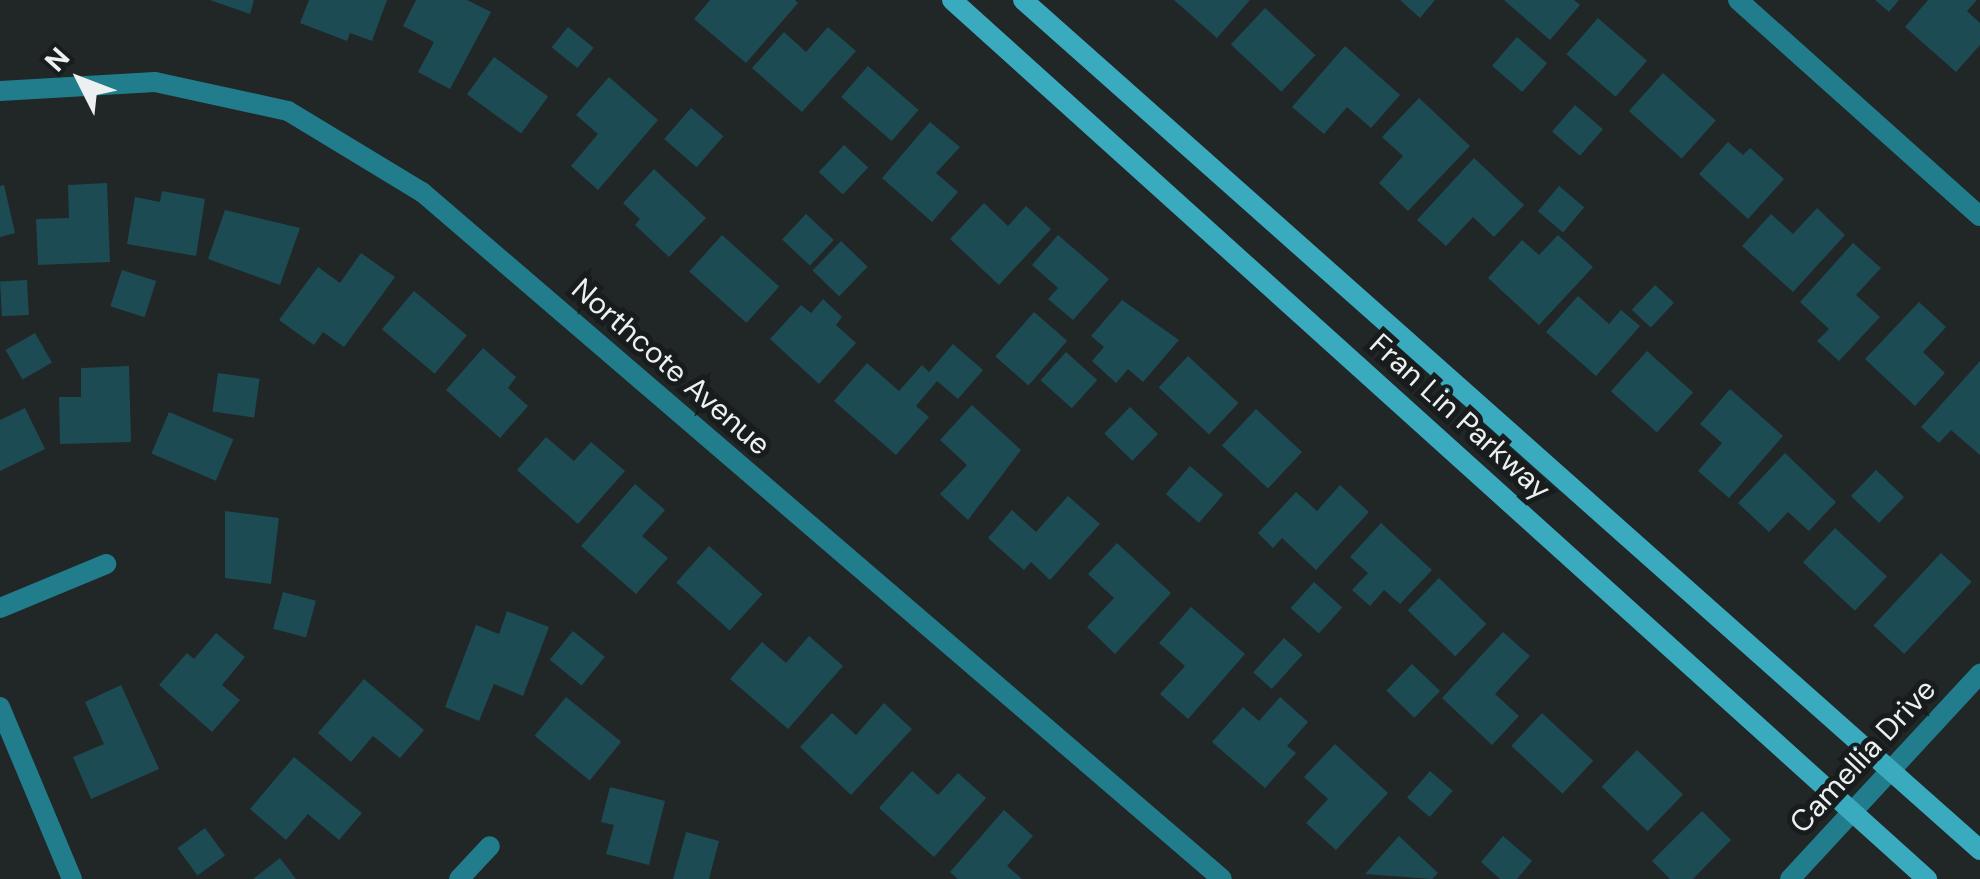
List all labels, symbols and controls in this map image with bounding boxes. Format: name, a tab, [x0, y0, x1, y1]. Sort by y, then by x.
north arrow	[30, 30, 130, 130]
text: N	[37, 40, 78, 80]
street label: Northcote Avenue	[564, 271, 778, 463]
street label: Fran Lin Parkway	[1362, 326, 1558, 508]
street label: Camellia Drive	[1782, 671, 1944, 841]

